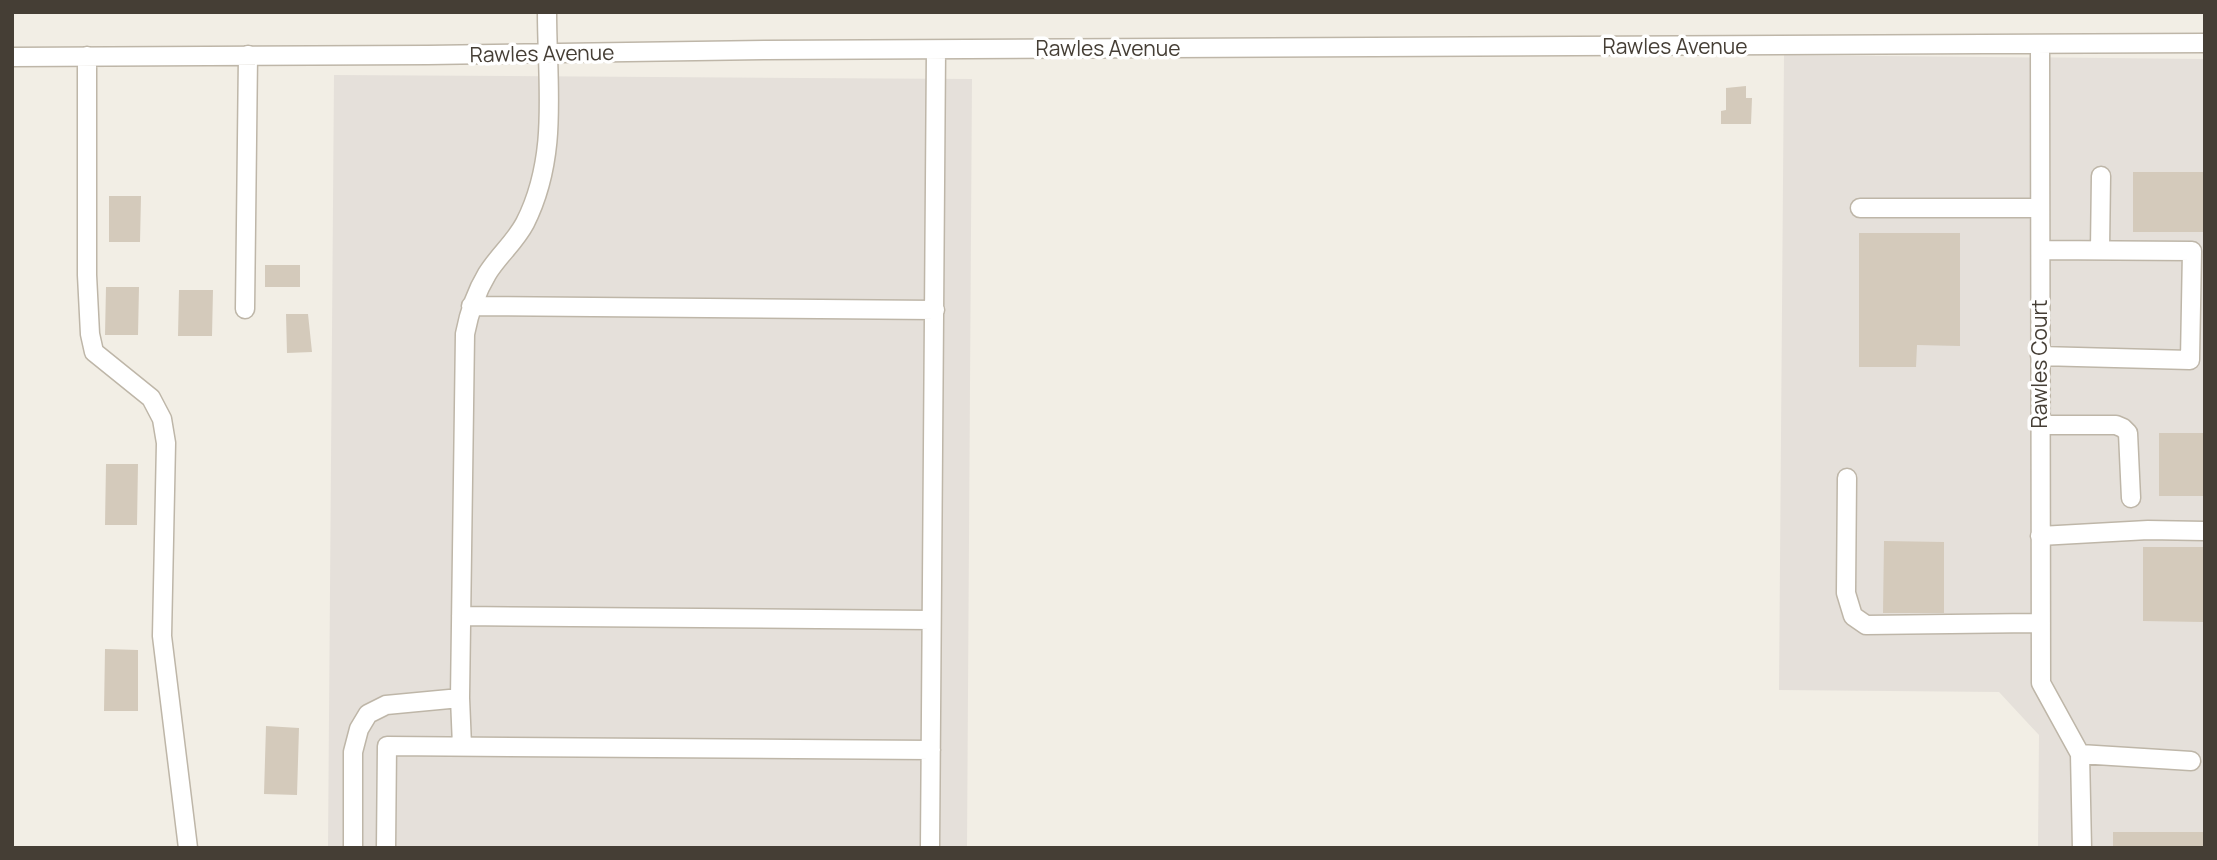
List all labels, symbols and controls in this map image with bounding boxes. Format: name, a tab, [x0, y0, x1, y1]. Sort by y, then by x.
street label: Rawles Avenue	[1603, 32, 1747, 60]
street label: Rawles Avenue	[1036, 34, 1180, 62]
street label: Rawles Avenue	[469, 38, 615, 68]
street label: Rawles Court	[2025, 300, 2053, 428]

